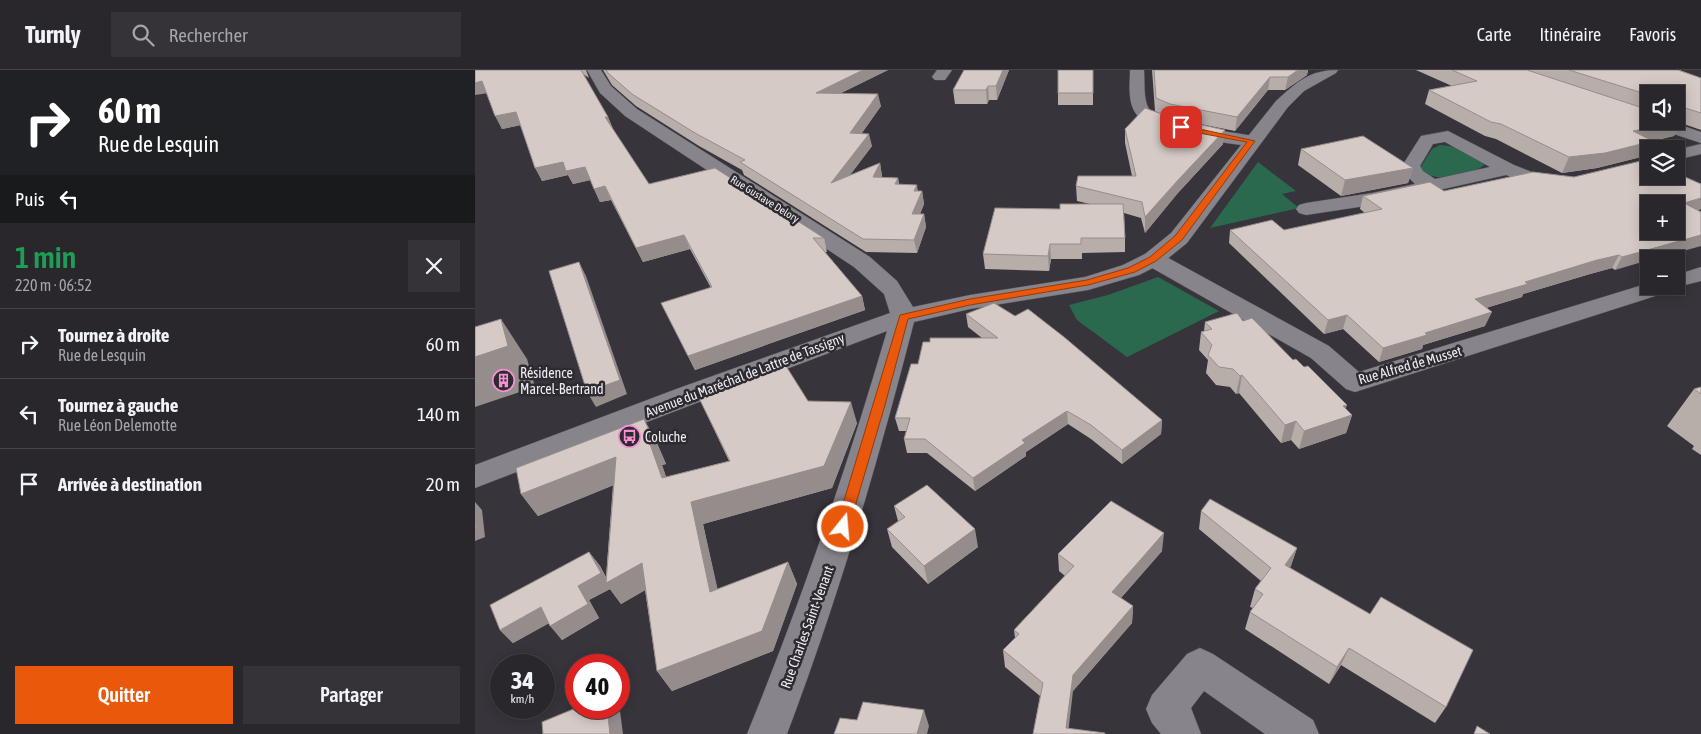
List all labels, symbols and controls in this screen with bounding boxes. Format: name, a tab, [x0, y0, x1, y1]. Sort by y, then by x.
search box	[111, 12, 461, 57]
text: Turnly	[25, 21, 81, 48]
icon: search	[129, 21, 157, 49]
text: Rechercher	[169, 24, 248, 46]
text: Carte	[1477, 24, 1511, 45]
text: Itinéraire	[1539, 24, 1601, 45]
text: Favoris	[1629, 24, 1676, 45]
map controls	[1640, 85, 1685, 295]
button: sound	[1640, 85, 1685, 130]
icon: right	[15, 90, 80, 155]
text: 60 m	[98, 90, 161, 130]
pin	[1160, 106, 1202, 148]
icon: arrive	[1167, 113, 1195, 141]
text: Rue de Lesquin	[98, 131, 219, 157]
button: layers	[1640, 140, 1685, 185]
street label: Rue Gustave Delory	[729, 173, 802, 225]
icon: left	[55, 185, 83, 213]
text: Puis	[15, 188, 45, 210]
button: +	[1640, 195, 1685, 240]
text: 1 min	[15, 240, 76, 274]
button: close	[408, 240, 460, 292]
button: −	[1640, 250, 1685, 295]
text: 220 m · 06:52	[15, 276, 92, 294]
text: Tournez à droite	[58, 324, 169, 346]
street label: Avenue du Maréchal de Lattre de Tassigny	[643, 329, 847, 420]
icon: right	[15, 330, 43, 358]
text: 60 m	[426, 333, 460, 355]
street label: Rue Alfred de Musset	[1356, 343, 1464, 387]
text: Rue de Lesquin	[58, 346, 146, 364]
place label: Résidence Marcel-Bertrand	[520, 365, 604, 397]
building icon: Résidence Marcel-Bertrand	[492, 369, 516, 393]
text: Tournez à gauche	[58, 394, 178, 416]
icon: left	[15, 400, 43, 428]
text: 140 m	[417, 403, 460, 425]
text: Rue Léon Delemotte	[58, 416, 177, 434]
bus stop icon: Coluche	[617, 425, 641, 449]
place label: Coluche	[645, 429, 687, 445]
icon: arrive	[15, 470, 43, 498]
text: Arrivée à destination	[58, 473, 202, 495]
text: 20 m	[426, 473, 460, 495]
position arrow	[816, 500, 868, 552]
street label: Rue Charles Saint-Venant	[777, 563, 837, 691]
speed limit sign: 40	[565, 654, 630, 719]
button: Quitter	[15, 666, 233, 724]
button: Partager	[243, 666, 460, 724]
text: 34	[511, 666, 534, 694]
text: km/h	[511, 692, 534, 706]

